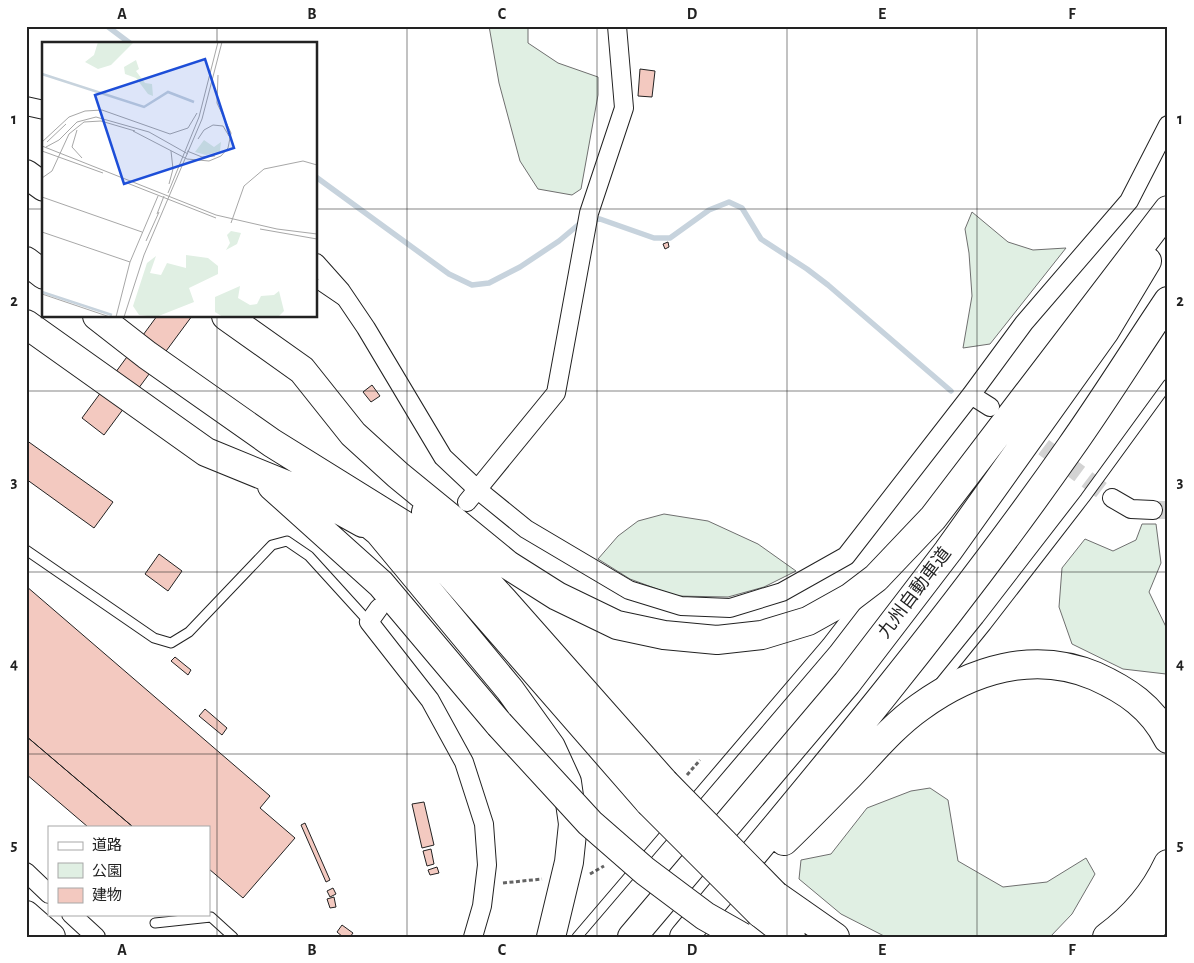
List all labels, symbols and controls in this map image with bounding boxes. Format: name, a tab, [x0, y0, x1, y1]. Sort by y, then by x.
text: A	[117, 6, 127, 22]
text: B	[307, 6, 317, 22]
text: C	[498, 6, 507, 22]
text: D	[687, 6, 698, 22]
text: E	[878, 6, 886, 22]
text: F	[1068, 6, 1076, 22]
inset map	[42, 42, 318, 318]
text: 1	[11, 111, 17, 127]
text: 1	[1177, 111, 1183, 127]
text: 2	[10, 293, 18, 309]
text: 2	[1176, 293, 1184, 309]
text: 3	[11, 474, 18, 490]
text: 3	[1177, 474, 1184, 490]
street label: 九州自動車道	[874, 543, 955, 642]
text: 4	[10, 656, 18, 672]
text: 4	[1176, 656, 1184, 672]
legend	[48, 826, 210, 916]
text: 5	[11, 837, 18, 853]
text: 道路	[92, 837, 122, 853]
text: 5	[1177, 837, 1184, 853]
text: 公園	[92, 863, 122, 879]
text: 建物	[92, 887, 122, 903]
text: A	[117, 942, 127, 958]
text: B	[307, 942, 317, 958]
text: C	[498, 942, 507, 958]
text: D	[687, 942, 698, 958]
text: E	[878, 942, 886, 958]
text: F	[1068, 942, 1076, 958]

